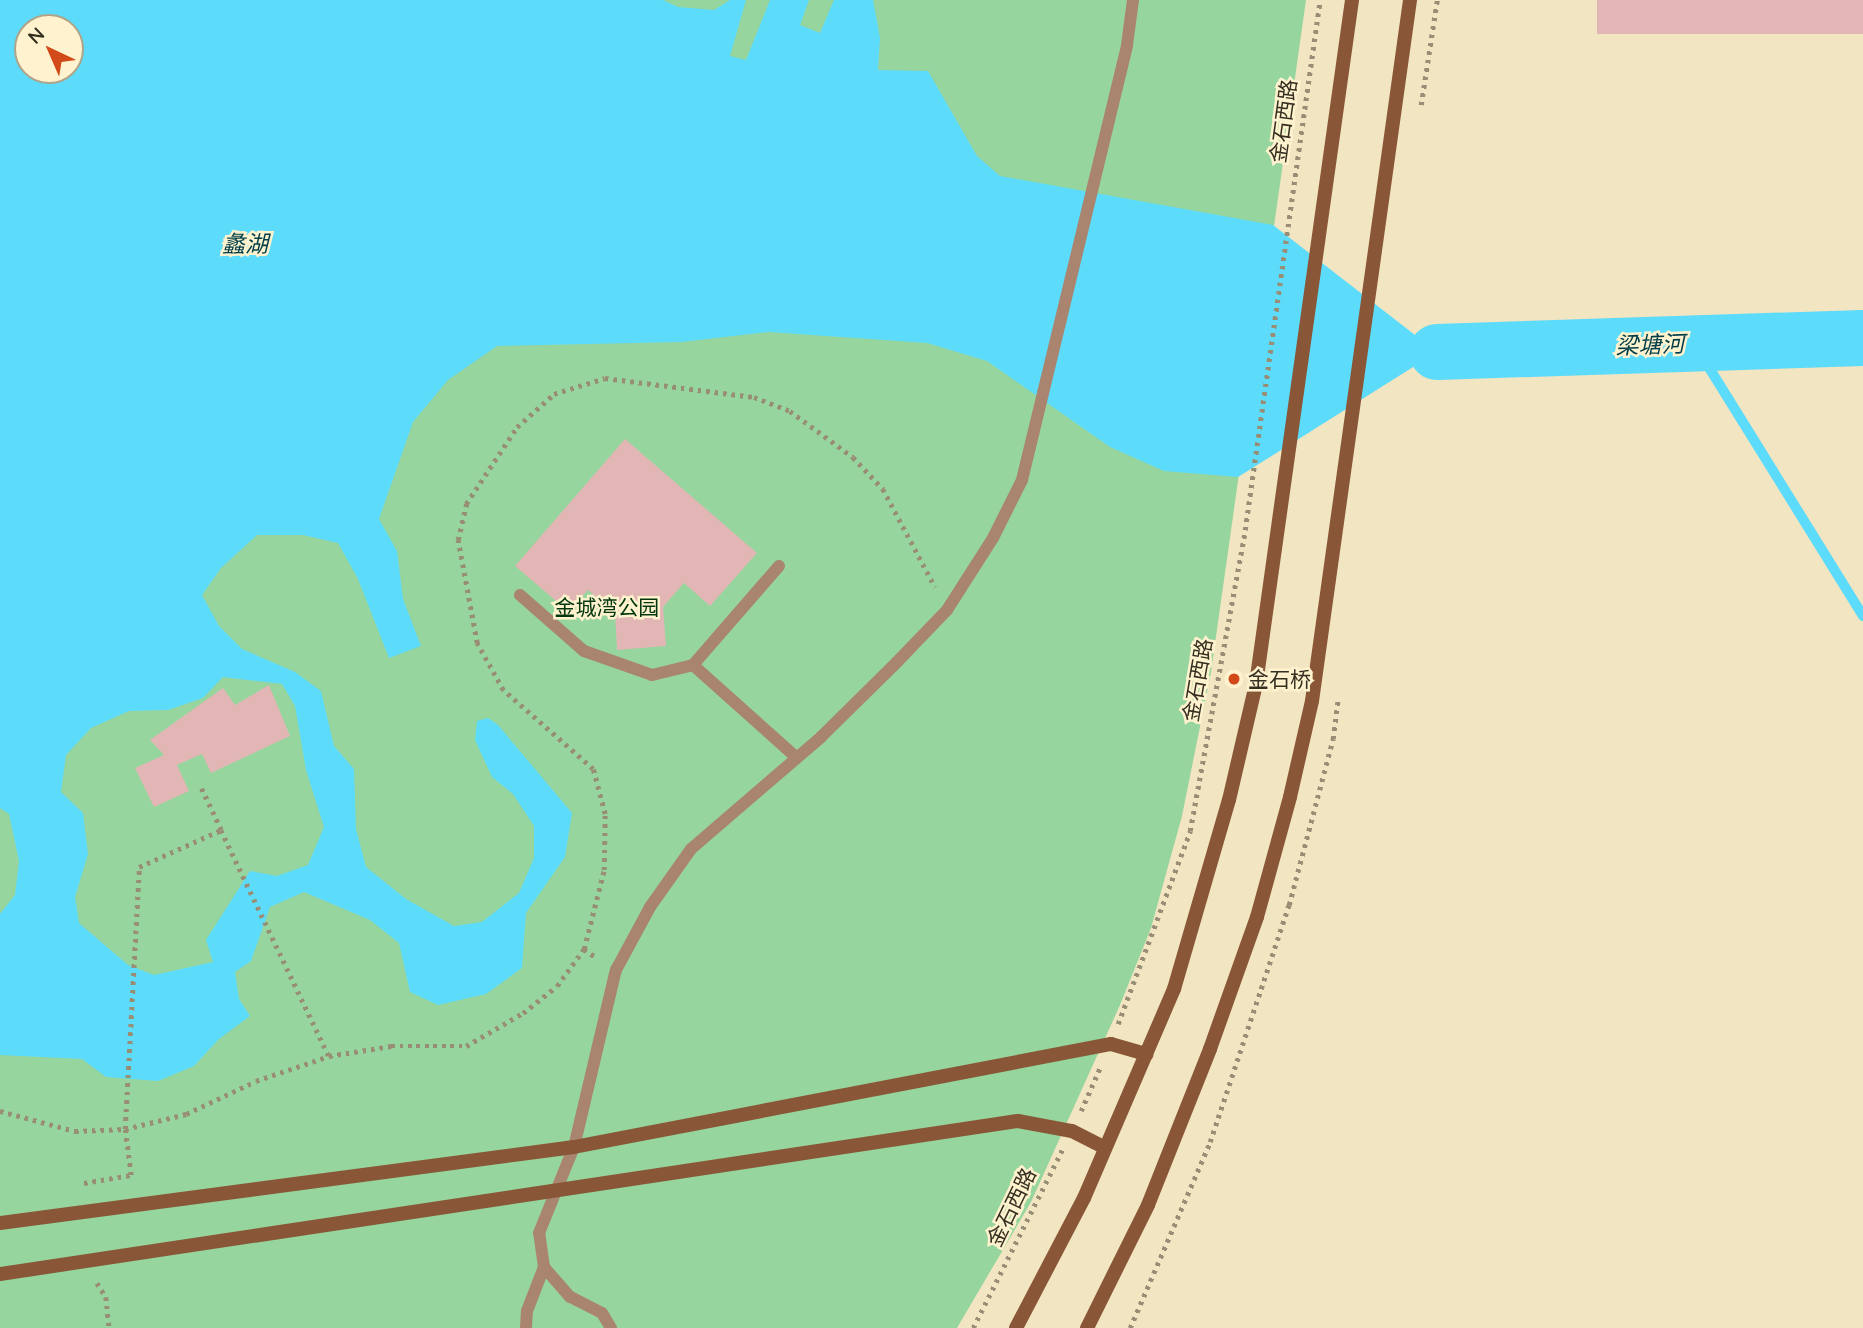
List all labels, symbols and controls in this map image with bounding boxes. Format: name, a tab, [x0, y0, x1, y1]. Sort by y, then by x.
north arrow	[14, 14, 84, 84]
text: N	[22, 22, 49, 49]
street label: 金石西路	[1265, 78, 1301, 164]
water label: 蠡湖	[222, 230, 268, 258]
water label: 梁塘河	[1615, 330, 1685, 360]
park label: 金城湾公园	[555, 594, 659, 620]
street label: 金石西路	[1177, 636, 1217, 724]
place label: 金石桥	[1248, 666, 1311, 692]
marker: 金石桥	[1226, 671, 1242, 687]
street label: 金石西路	[981, 1164, 1041, 1250]

